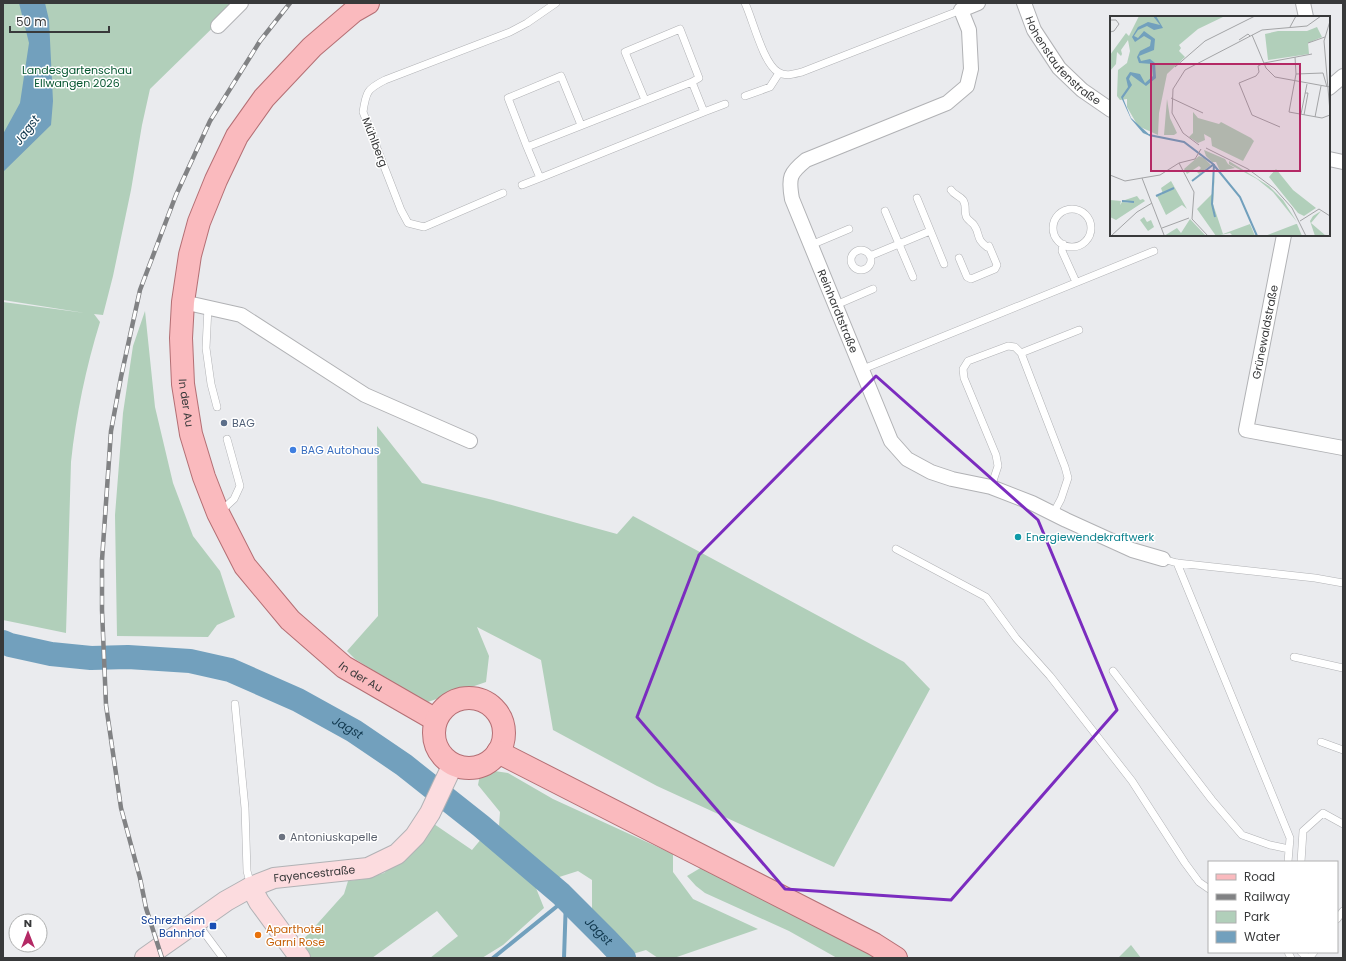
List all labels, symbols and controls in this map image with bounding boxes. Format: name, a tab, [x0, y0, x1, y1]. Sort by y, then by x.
scale bar	[10, 8, 109, 34]
text: 50 m	[16, 13, 47, 30]
street label: Hohenstaufenstraße	[1022, 14, 1104, 109]
inset map	[1110, 16, 1330, 236]
park label: Landesgartenschau Ellwangen 2026	[22, 62, 132, 91]
water label: Jagst	[10, 111, 44, 148]
street label: Mühlberg	[358, 115, 392, 169]
street label: Reinhardtstraße	[814, 267, 862, 356]
street label: Grünewaldstraße	[1248, 283, 1282, 381]
street label: In der Au	[175, 378, 198, 428]
place label: BAG	[232, 415, 255, 431]
marker: BAG	[219, 418, 229, 428]
place label: BAG Autohaus	[301, 442, 380, 458]
marker: BAG Autohaus	[288, 445, 298, 455]
place label: Energiewendekraftwerk	[1026, 529, 1154, 545]
marker: Energiewendekraftwerk	[1013, 532, 1023, 542]
street label: In der Au	[335, 658, 386, 696]
water label: Jagst	[329, 712, 367, 743]
place label: Antoniuskapelle	[290, 829, 378, 845]
marker: Antoniuskapelle	[277, 832, 287, 842]
street label: Fayencestraße	[273, 861, 356, 886]
legend	[1208, 861, 1338, 953]
text: Road	[1244, 868, 1275, 885]
text: Railway	[1244, 888, 1290, 905]
text: Park	[1244, 908, 1271, 925]
place label: Schrezheim Bahnhof	[141, 912, 205, 941]
north arrow	[8, 913, 48, 953]
water label: Jagst	[581, 913, 617, 949]
text: N	[24, 915, 32, 931]
marker: Schrezheim Bahnhof	[208, 921, 218, 931]
place label: Aparthotel Garni Rose	[266, 921, 325, 950]
text: Water	[1244, 928, 1281, 945]
marker: Aparthotel Garni Rose	[253, 930, 263, 940]

